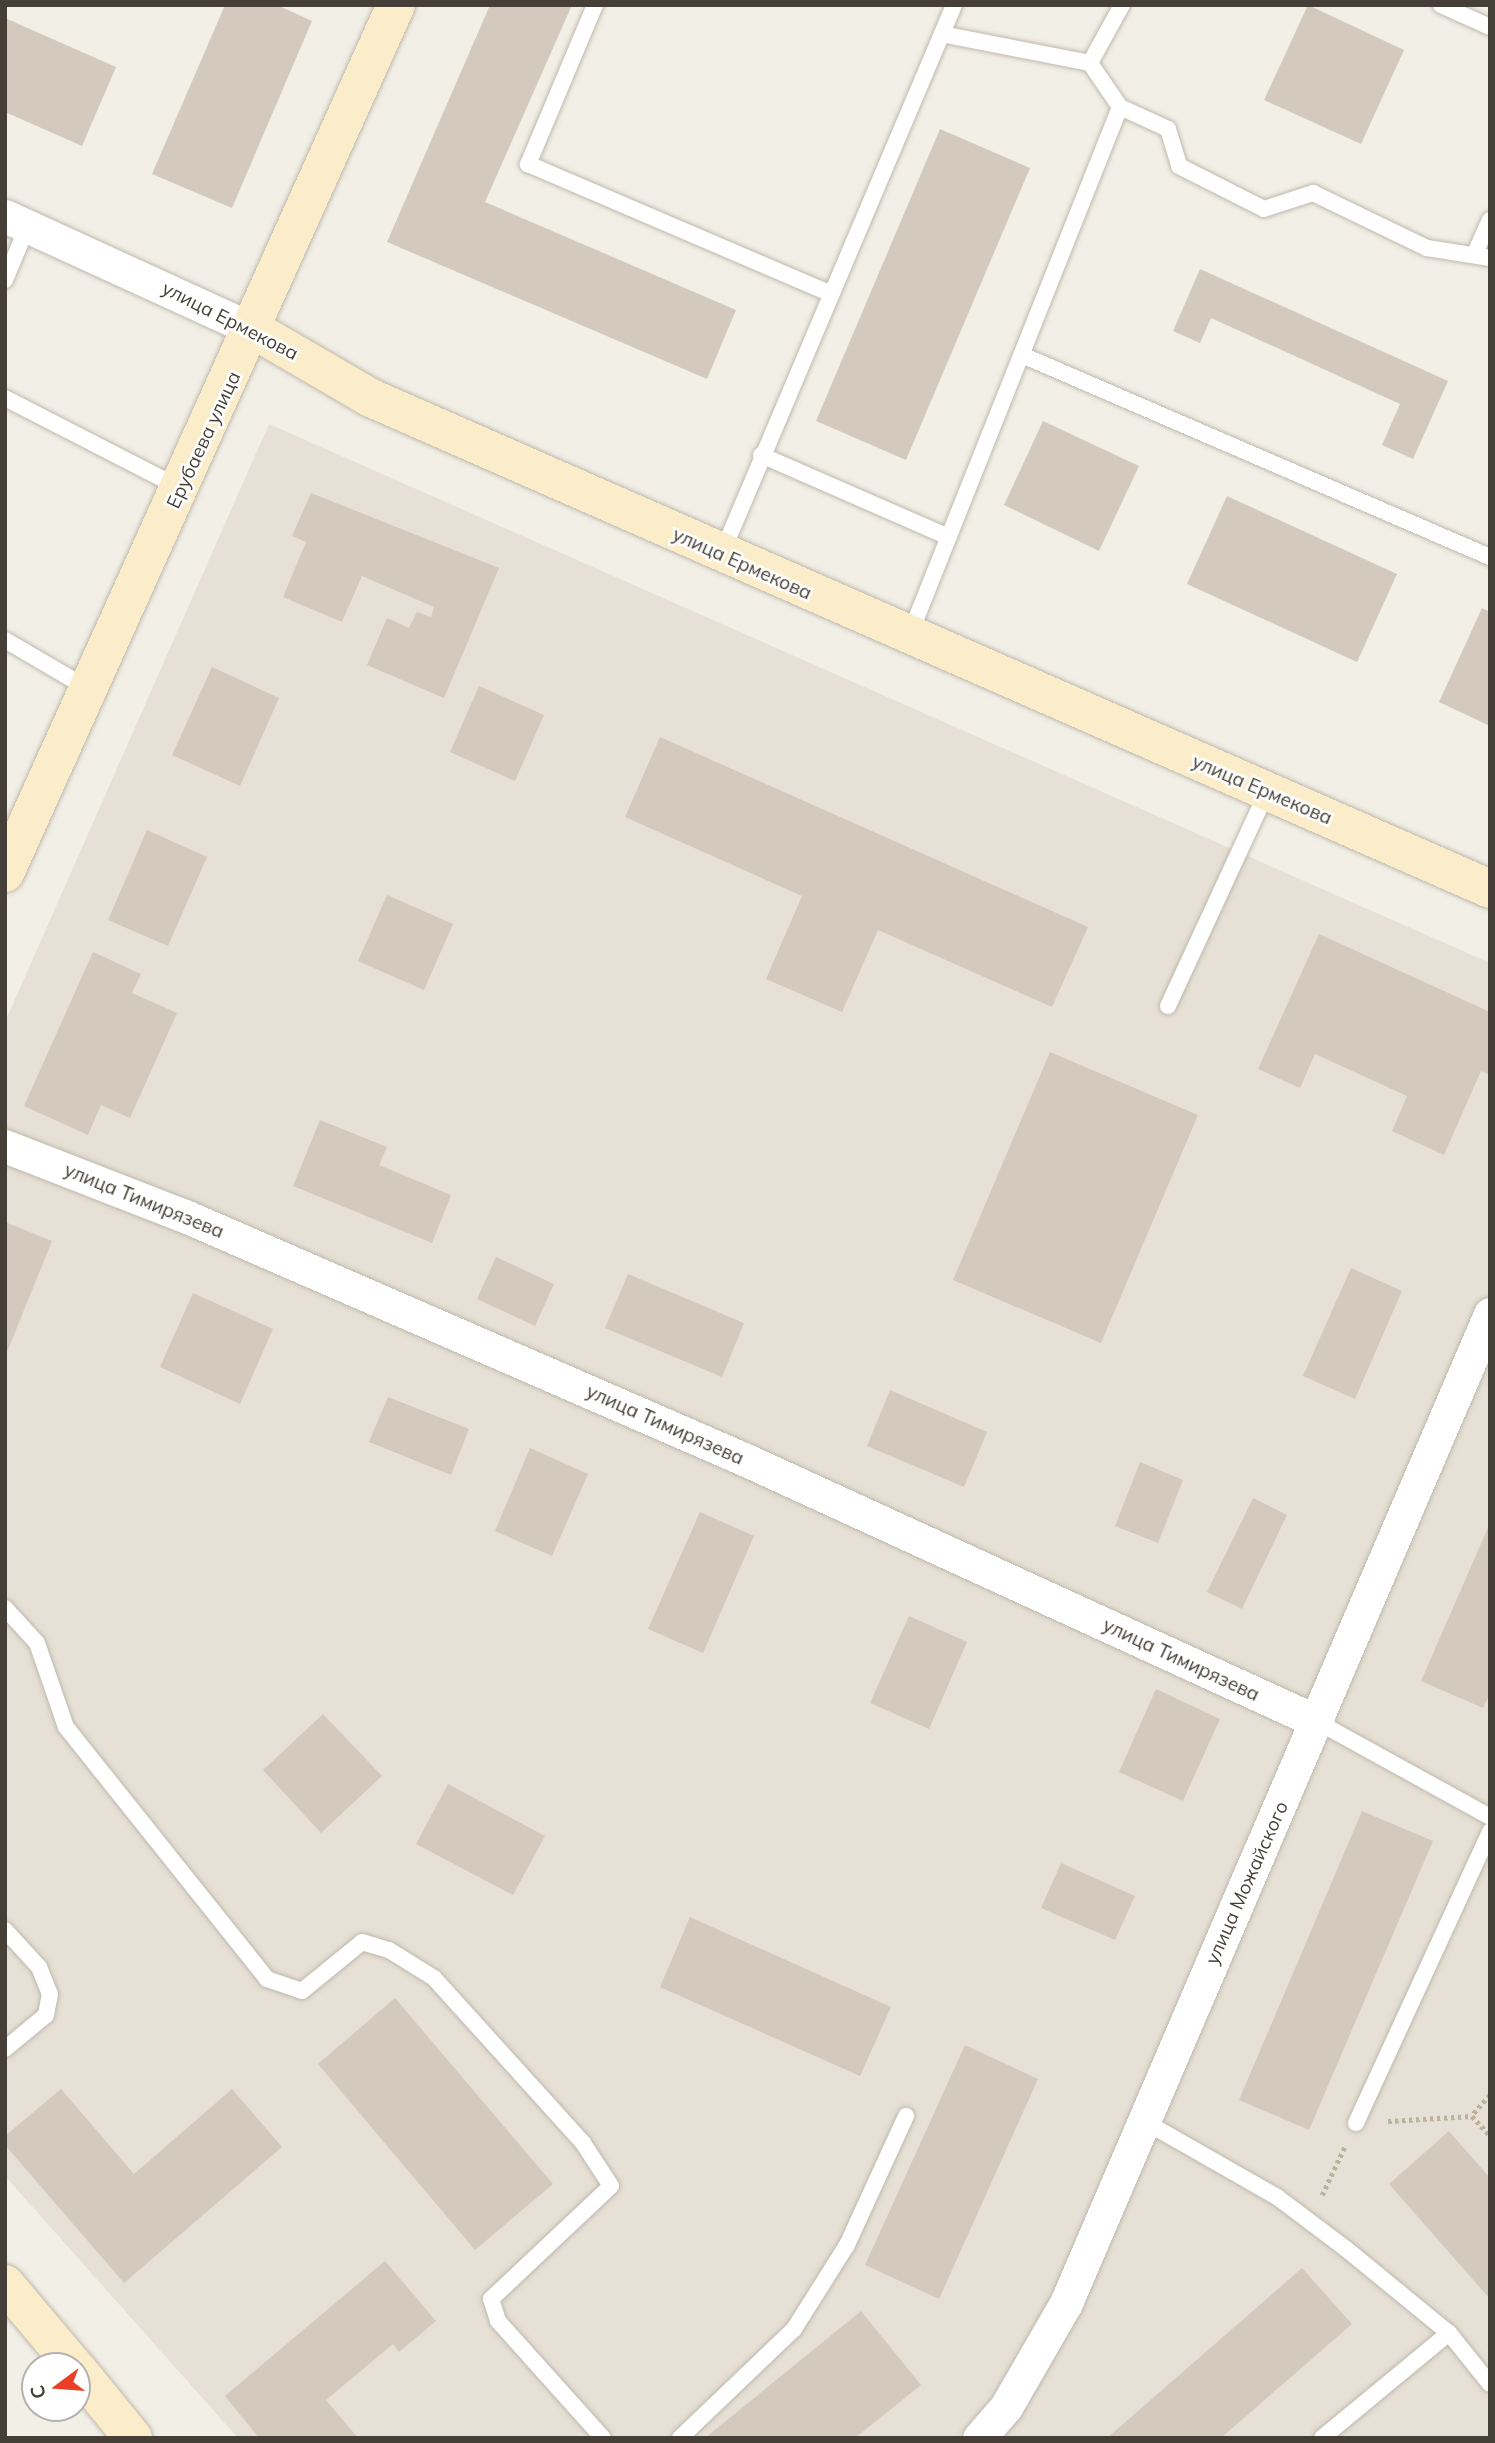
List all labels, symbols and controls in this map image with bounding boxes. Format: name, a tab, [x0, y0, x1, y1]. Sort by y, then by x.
street label: улица Ермекова	[158, 277, 302, 365]
street label: Ерубаева улица	[162, 368, 246, 512]
street label: улица Ермекова	[669, 523, 815, 605]
street label: улица Ермекова	[1189, 750, 1335, 830]
street label: улица Тимирязева	[61, 1159, 227, 1243]
street label: улица Тимирязева	[583, 1380, 747, 1470]
street label: улица Тимирязева	[1099, 1614, 1263, 1706]
street label: улица Можайского	[1201, 1798, 1293, 1968]
north arrow	[21, 2352, 91, 2422]
text: С	[24, 2383, 51, 2402]

